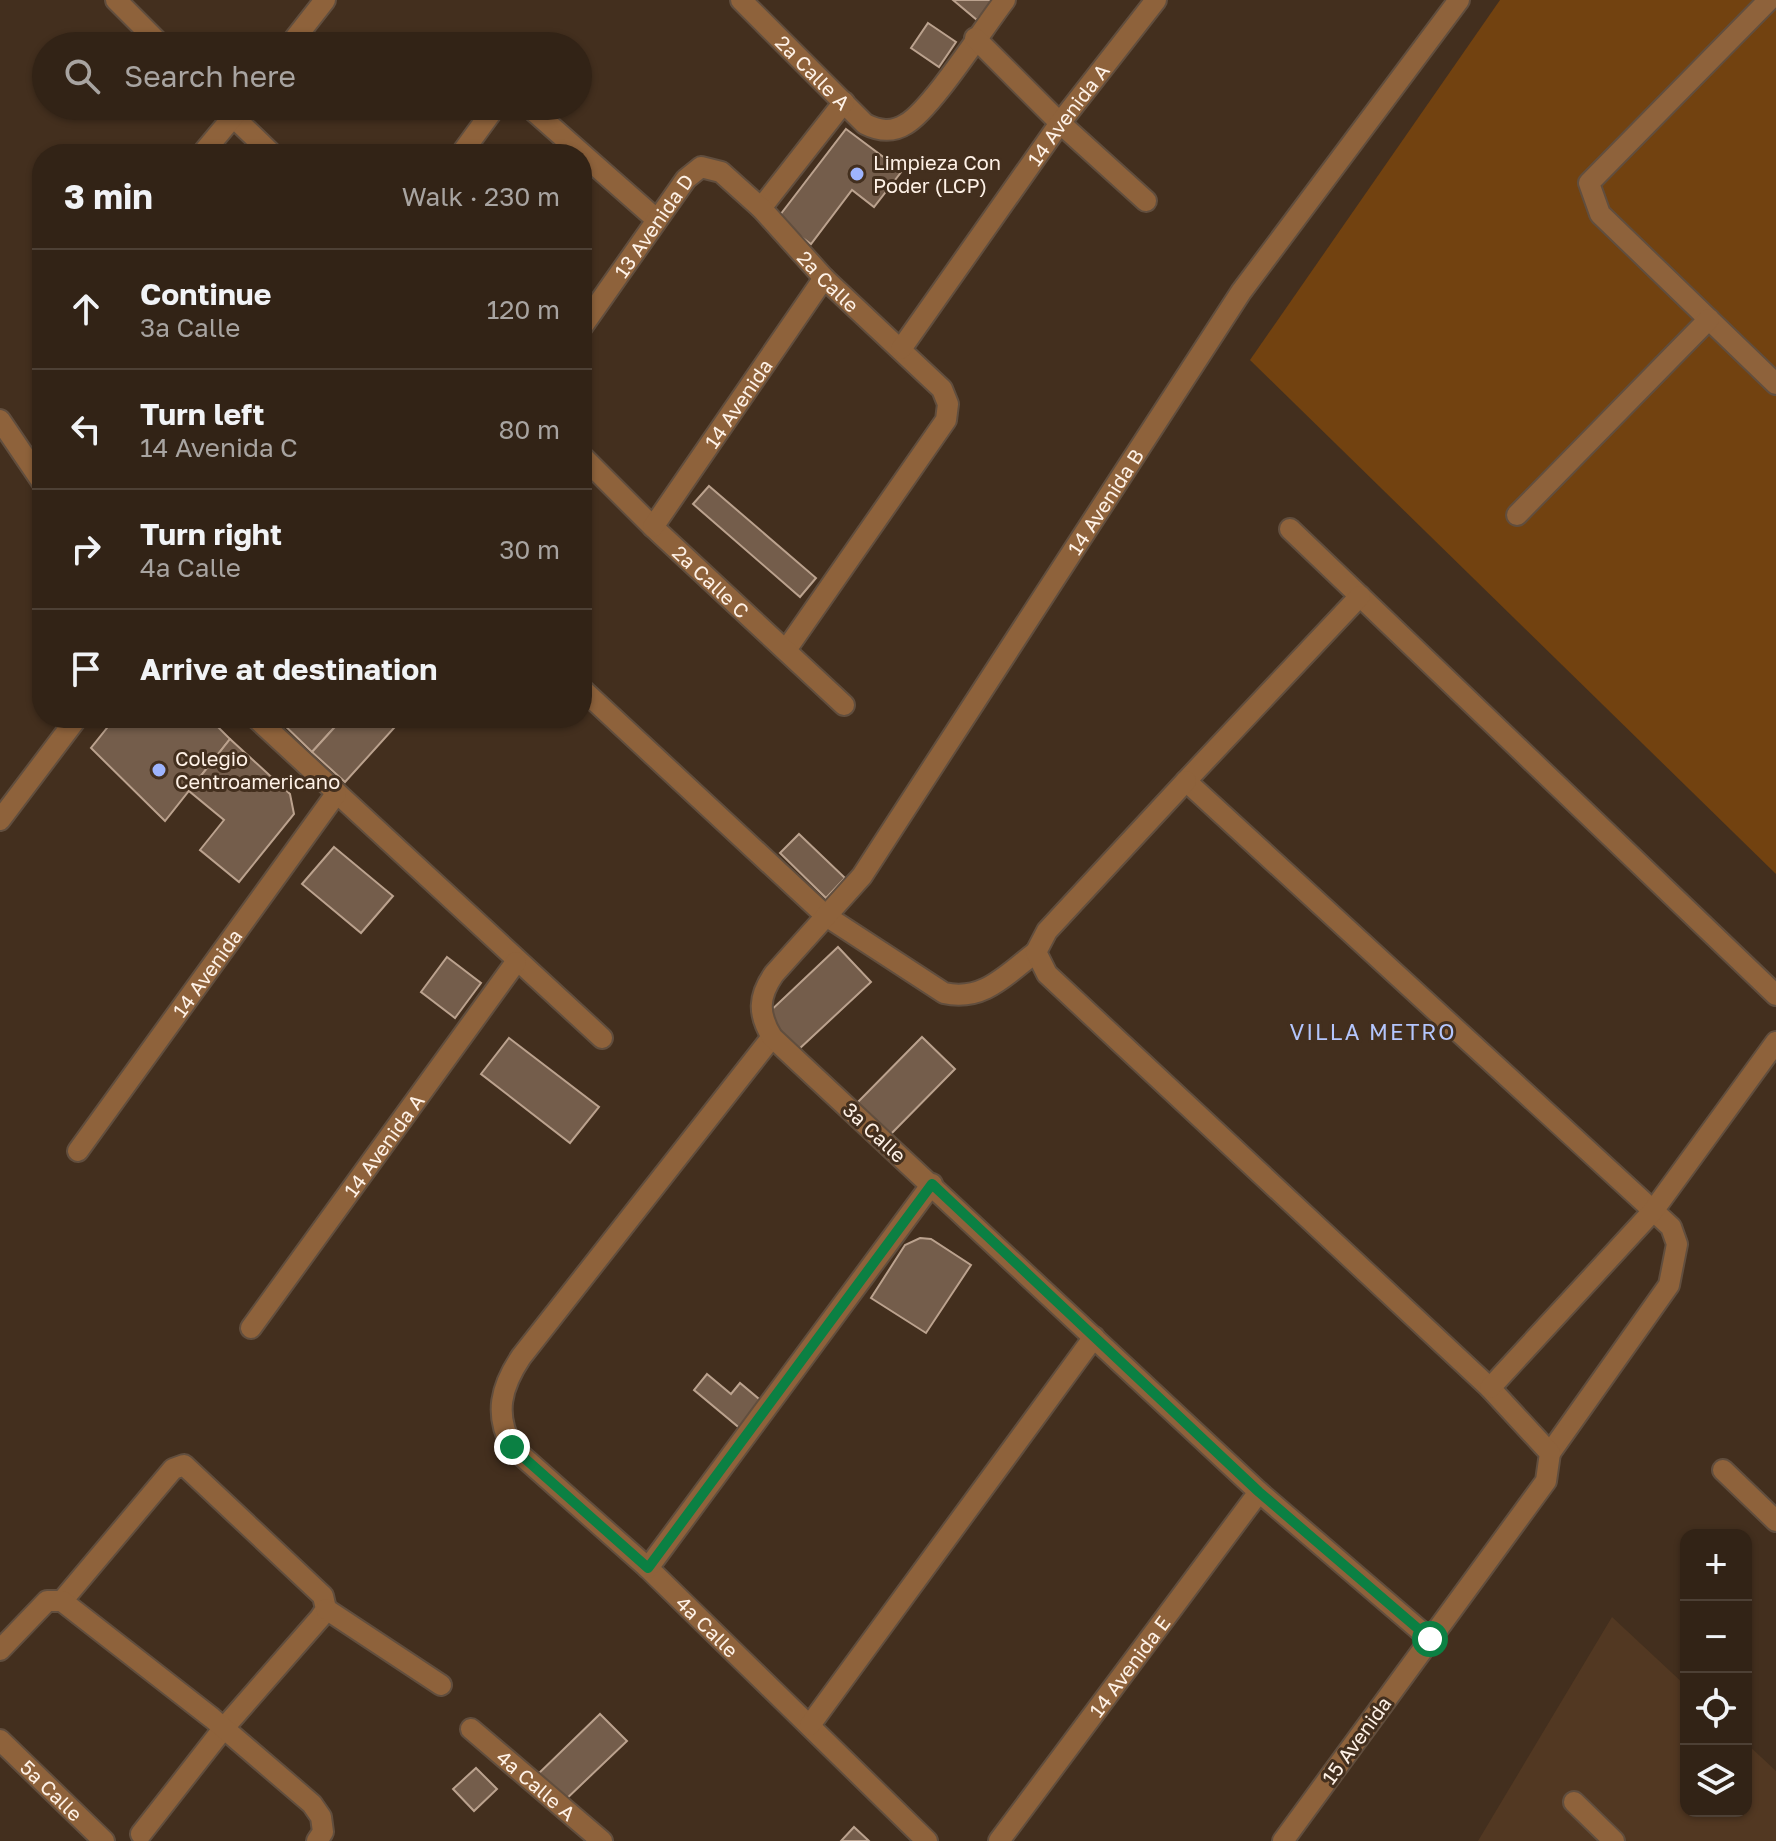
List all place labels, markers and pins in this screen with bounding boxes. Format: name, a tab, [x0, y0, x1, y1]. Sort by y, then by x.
place label: Limpieza Con Poder (LCP)	[873, 150, 1001, 197]
marker: Limpieza Con Poder (LCP)	[848, 165, 866, 183]
place label: Colegio Centroamericano	[175, 746, 340, 793]
marker: Colegio Centroamericano	[150, 761, 168, 779]

